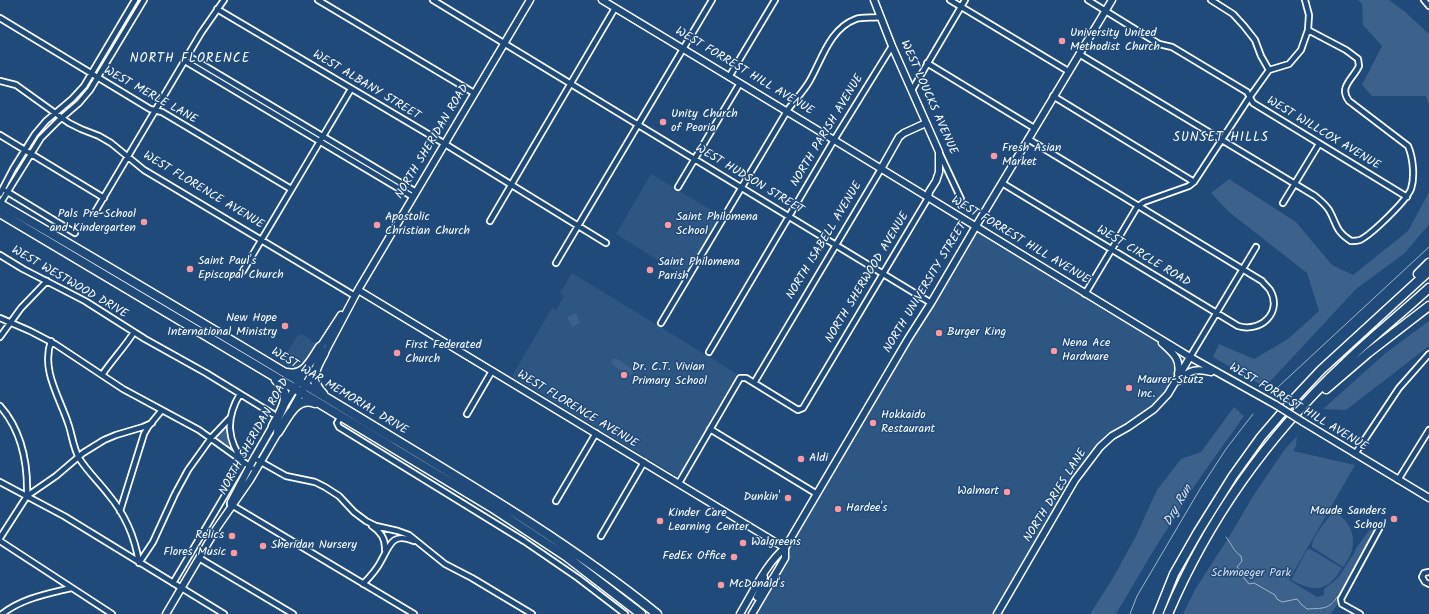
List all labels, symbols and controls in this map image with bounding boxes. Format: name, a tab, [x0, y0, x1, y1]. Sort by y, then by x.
street label: WEST FORREST HILL AVENUE	[672, 25, 816, 119]
place label: University United Methodist Church	[1070, 27, 1160, 55]
marker: University United Methodist Church	[1057, 36, 1067, 46]
street label: WEST LOUCKS AVENUE	[896, 39, 960, 157]
street label: WEST ALBANY STREET	[310, 48, 422, 124]
district label: NORTH FLORENCE	[130, 52, 250, 68]
street label: WEST MERLE LANE	[101, 64, 199, 128]
street label: NORTH PARISH AVENUE	[789, 72, 867, 190]
street label: NORTH SHERIDAN ROAD	[393, 82, 473, 202]
street label: WEST WILLCOX AVENUE	[1264, 94, 1382, 174]
place label: Unity Church of Peoria	[671, 108, 738, 136]
marker: Unity Church of Peoria	[658, 117, 668, 127]
district label: SUNSET HILLS	[1173, 131, 1269, 147]
street label: WEST HUDSON STREET	[692, 142, 806, 218]
place label: Fresh Asian Market	[1002, 142, 1061, 170]
street label: WEST FLORENCE AVENUE	[140, 149, 266, 233]
marker: Fresh Asian Market	[989, 151, 999, 161]
street label: NORTH ISABELL AVENUE	[784, 180, 866, 302]
street label: WEST FORREST HILL AVENUE	[948, 194, 1092, 288]
place label: Pals Pre-School and Kindergarten	[50, 208, 136, 236]
street label: NORTH SHERWOOD AVENUE	[823, 210, 913, 346]
place label: Apostolic Christian Church	[385, 211, 470, 239]
place label: Saint Philomena School	[676, 211, 758, 239]
marker: Pals Pre-School and Kindergarten	[139, 217, 149, 227]
marker: Apostolic Christian Church	[372, 220, 382, 230]
marker: Saint Philomena School	[663, 220, 673, 230]
street label: NORTH UNIVERSITY STREET	[881, 220, 971, 356]
street label: WEST CIRCLE ROAD	[1093, 223, 1193, 291]
street label: WEST WESTWOOD DRIVE	[8, 244, 130, 322]
place label: Saint Paul's Episcopal Church	[198, 255, 284, 283]
place label: Saint Philomena Parish	[658, 256, 740, 284]
marker: Saint Paul's Episcopal Church	[185, 264, 195, 274]
marker: Saint Philomena Parish	[645, 265, 655, 275]
place label: New Hope International Ministry	[167, 312, 277, 340]
marker: New Hope International Ministry	[280, 321, 290, 331]
place label: Burger King	[947, 326, 1006, 340]
marker: Burger King	[934, 328, 944, 338]
place label: Nena Ace Hardware	[1062, 337, 1110, 365]
place label: First Federated Church	[405, 339, 481, 367]
street label: WEST WAR MEMORIAL DRIVE	[268, 345, 410, 439]
marker: Nena Ace Hardware	[1049, 346, 1059, 356]
marker: First Federated Church	[392, 348, 402, 358]
place label: Dr. C.T. Vivian Primary School	[632, 361, 707, 389]
street label: WEST FORREST HILL AVENUE	[1226, 361, 1370, 455]
street label: WEST FLORENCE AVENUE	[514, 368, 640, 452]
marker: Dr. C.T. Vivian Primary School	[619, 370, 629, 380]
place label: Maurer-Stutz Inc.	[1137, 374, 1203, 402]
street label: NORTH SHERIDAN ROAD	[217, 376, 293, 498]
marker: Maurer-Stutz Inc.	[1124, 383, 1134, 393]
place label: Hokkaido Restaurant	[881, 409, 935, 437]
marker: Hokkaido Restaurant	[868, 418, 878, 428]
street label: NORTH DRIES LANE	[1021, 447, 1091, 545]
place label: Aldi	[809, 452, 828, 466]
marker: Aldi	[796, 454, 806, 464]
water label: Dry Run	[1161, 483, 1197, 529]
place label: Walmart	[957, 485, 999, 499]
marker: Walmart	[1002, 487, 1012, 497]
place label: Dunkin'	[743, 491, 780, 505]
marker: Dunkin'	[783, 493, 793, 503]
place label: Hardee's	[846, 502, 887, 516]
marker: Hardee's	[833, 504, 843, 514]
place label: Maude Sanders School	[1310, 505, 1386, 533]
place label: Kinder Care Learning Center	[668, 507, 749, 535]
marker: Maude Sanders School	[1389, 514, 1399, 524]
marker: Kinder Care Learning Center	[655, 516, 665, 526]
place label: Relics	[195, 529, 224, 543]
marker: Relics	[227, 531, 237, 541]
place label: Walgreens	[751, 536, 801, 550]
marker: Walgreens	[738, 538, 748, 548]
place label: Sheridan Nursery	[271, 539, 357, 553]
marker: Sheridan Nursery	[258, 541, 268, 551]
place label: Flores Music	[164, 546, 226, 560]
marker: Flores Music	[229, 548, 239, 558]
place label: FedEx Office	[662, 550, 726, 564]
marker: FedEx Office	[729, 552, 739, 562]
park label: Schmoeger Park	[1211, 567, 1291, 581]
place label: McDonald's	[729, 578, 785, 592]
marker: McDonald's	[716, 580, 726, 590]

